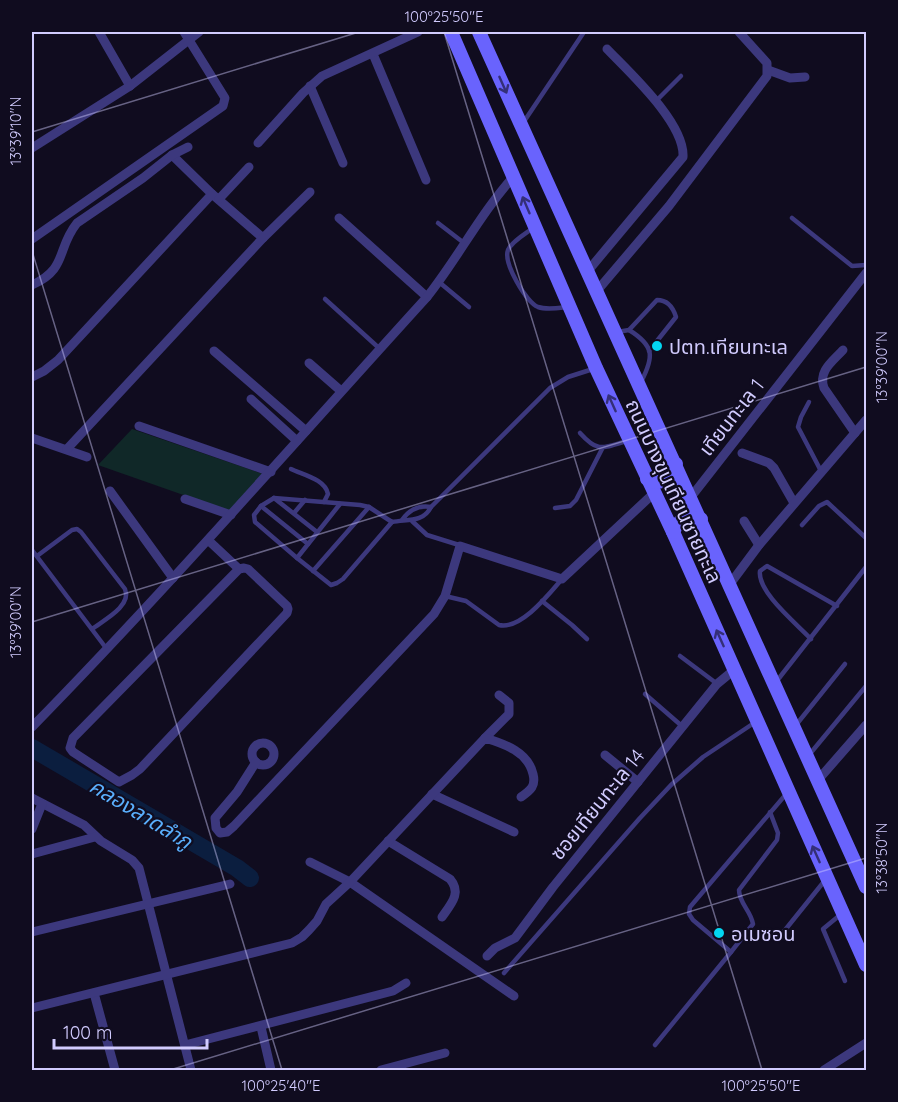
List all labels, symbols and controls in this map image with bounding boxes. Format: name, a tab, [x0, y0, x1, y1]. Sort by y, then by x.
text: 100°25'50"E	[404, 7, 484, 26]
one-way arrow	[498, 75, 510, 93]
text: 13°39'10"N	[6, 97, 25, 165]
one-way arrow	[520, 196, 531, 215]
text: 13°39'00"N	[872, 331, 891, 403]
place label: ปตท.เทียนทะเล	[669, 334, 788, 359]
marker: ปตท.เทียนทะเล	[650, 339, 664, 353]
street label: เทียนทะเล 1	[693, 373, 769, 461]
one-way arrow	[606, 394, 617, 413]
street label: ถนนบางขุนเทียนชายทะเล	[620, 395, 728, 587]
text: 13°39'00"N	[6, 586, 25, 658]
one-way arrow	[714, 629, 725, 647]
street label: ซอยเทียนทะเล 14	[545, 743, 649, 865]
water label: คลองลาดลำภู	[85, 772, 198, 855]
text: 13°38'50"N	[872, 822, 891, 894]
one-way arrow	[810, 846, 822, 864]
place label: อเมซอน	[731, 921, 796, 946]
marker: อเมซอน	[712, 926, 726, 940]
scale bar	[54, 1012, 207, 1050]
text: 100 m	[63, 1021, 112, 1044]
text: 100°25'40"E	[242, 1076, 320, 1095]
text: 100°25'50"E	[721, 1076, 801, 1095]

